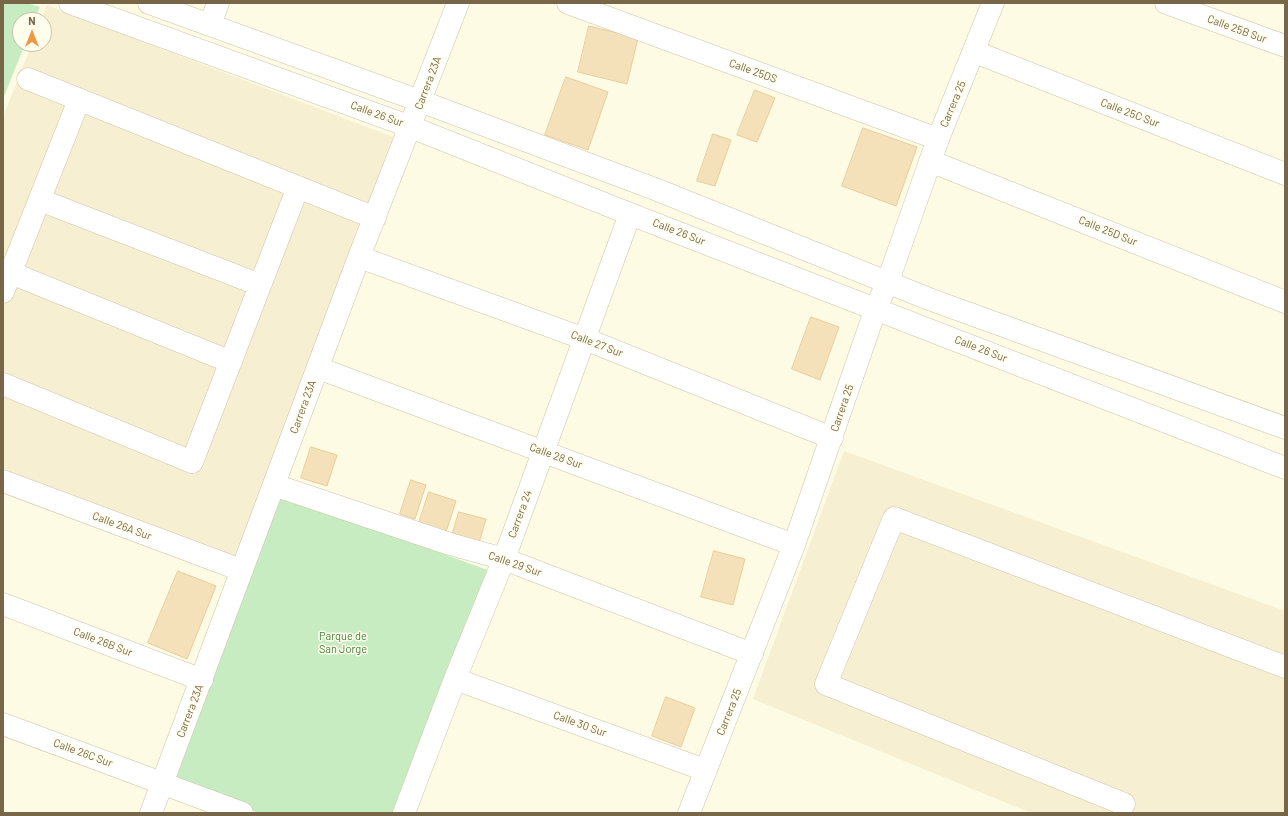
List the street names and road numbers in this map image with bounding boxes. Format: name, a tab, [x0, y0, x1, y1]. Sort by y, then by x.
street label: Calle 25B Sur	[1205, 12, 1269, 46]
street label: Carrera 23A	[412, 54, 444, 112]
street label: Calle 25DS	[727, 56, 779, 86]
street label: Carrera 25	[937, 79, 969, 129]
street label: Calle 25C Sur	[1099, 96, 1161, 130]
street label: Calle 26 Sur	[349, 98, 405, 130]
street label: Calle 25D Sur	[1077, 213, 1139, 249]
street label: Calle 26 Sur	[651, 216, 707, 248]
street label: Calle 27 Sur	[569, 328, 625, 360]
street label: Calle 26 Sur	[953, 333, 1009, 365]
street label: Carrera 23A	[287, 378, 319, 436]
street label: Carrera 25	[828, 383, 856, 433]
street label: Calle 28 Sur	[528, 440, 584, 472]
street label: Carrera 24	[505, 488, 535, 540]
street label: Calle 26A Sur	[91, 509, 153, 543]
street label: Calle 29 Sur	[487, 549, 543, 579]
street label: Calle 26B Sur	[72, 625, 134, 659]
street label: Carrera 23A	[174, 682, 206, 740]
street label: Carrera 25	[714, 687, 744, 737]
street label: Calle 30 Sur	[552, 708, 608, 740]
street label: Calle 26C Sur	[52, 736, 114, 770]

